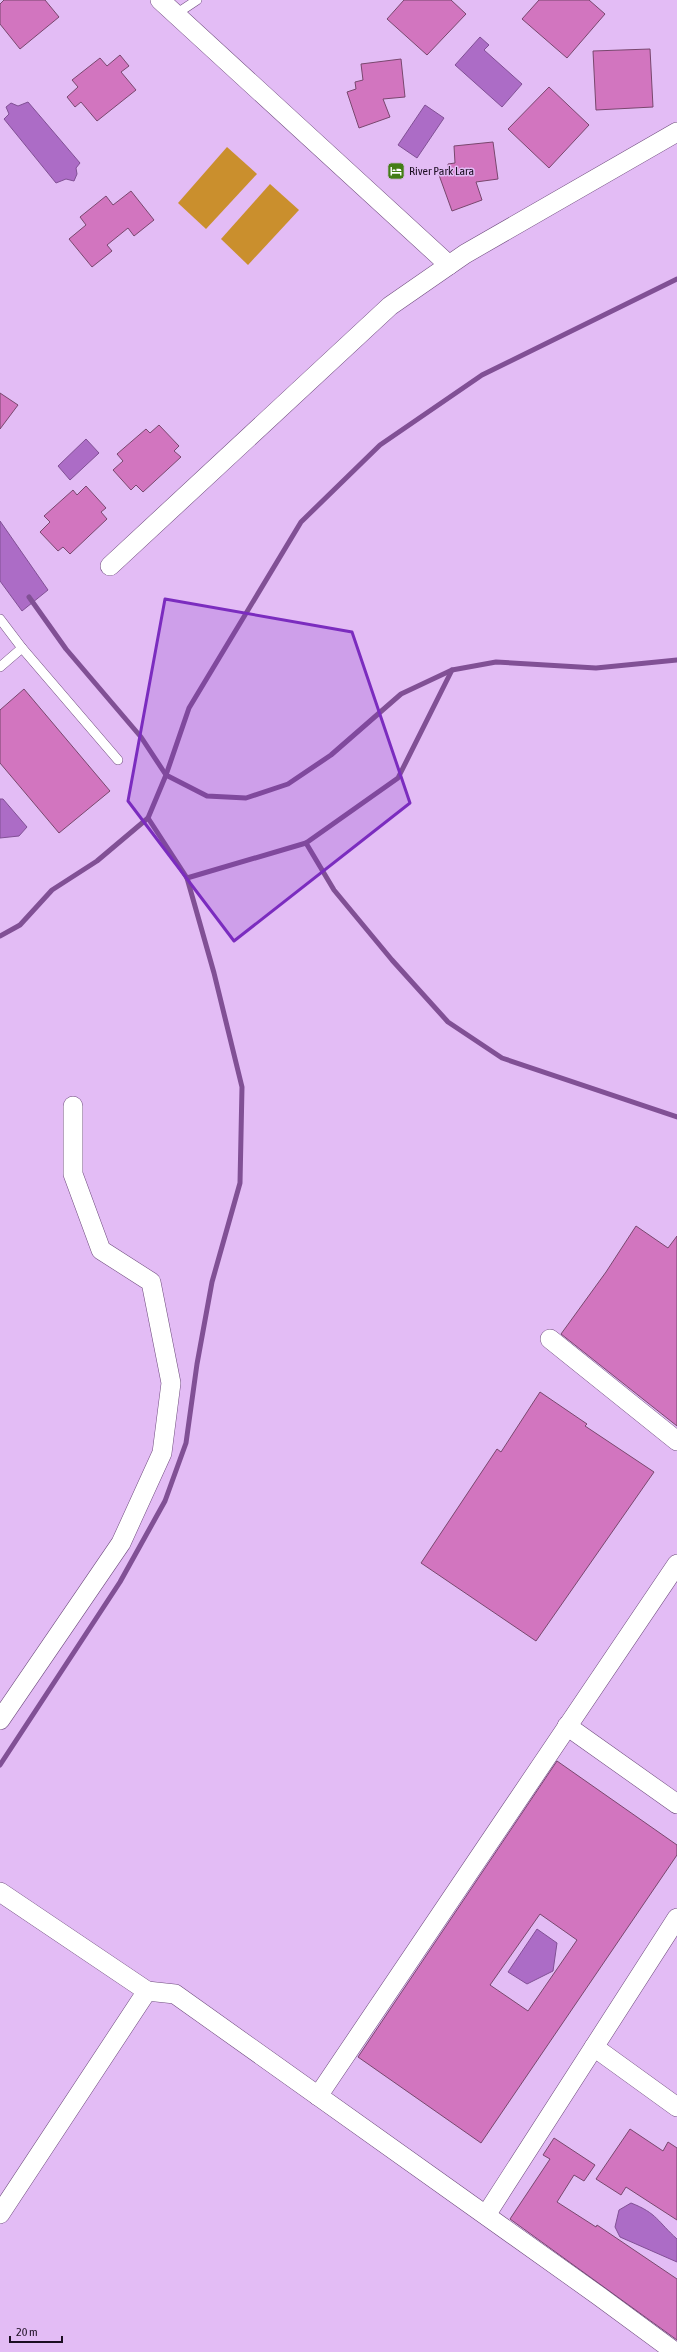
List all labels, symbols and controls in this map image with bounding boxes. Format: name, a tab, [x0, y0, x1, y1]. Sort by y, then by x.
hotel icon: River Park Lara	[386, 161, 406, 181]
place label: River Park Lara	[409, 164, 474, 178]
scale bar	[10, 2318, 62, 2344]
text: 20 m	[16, 2325, 38, 2339]

